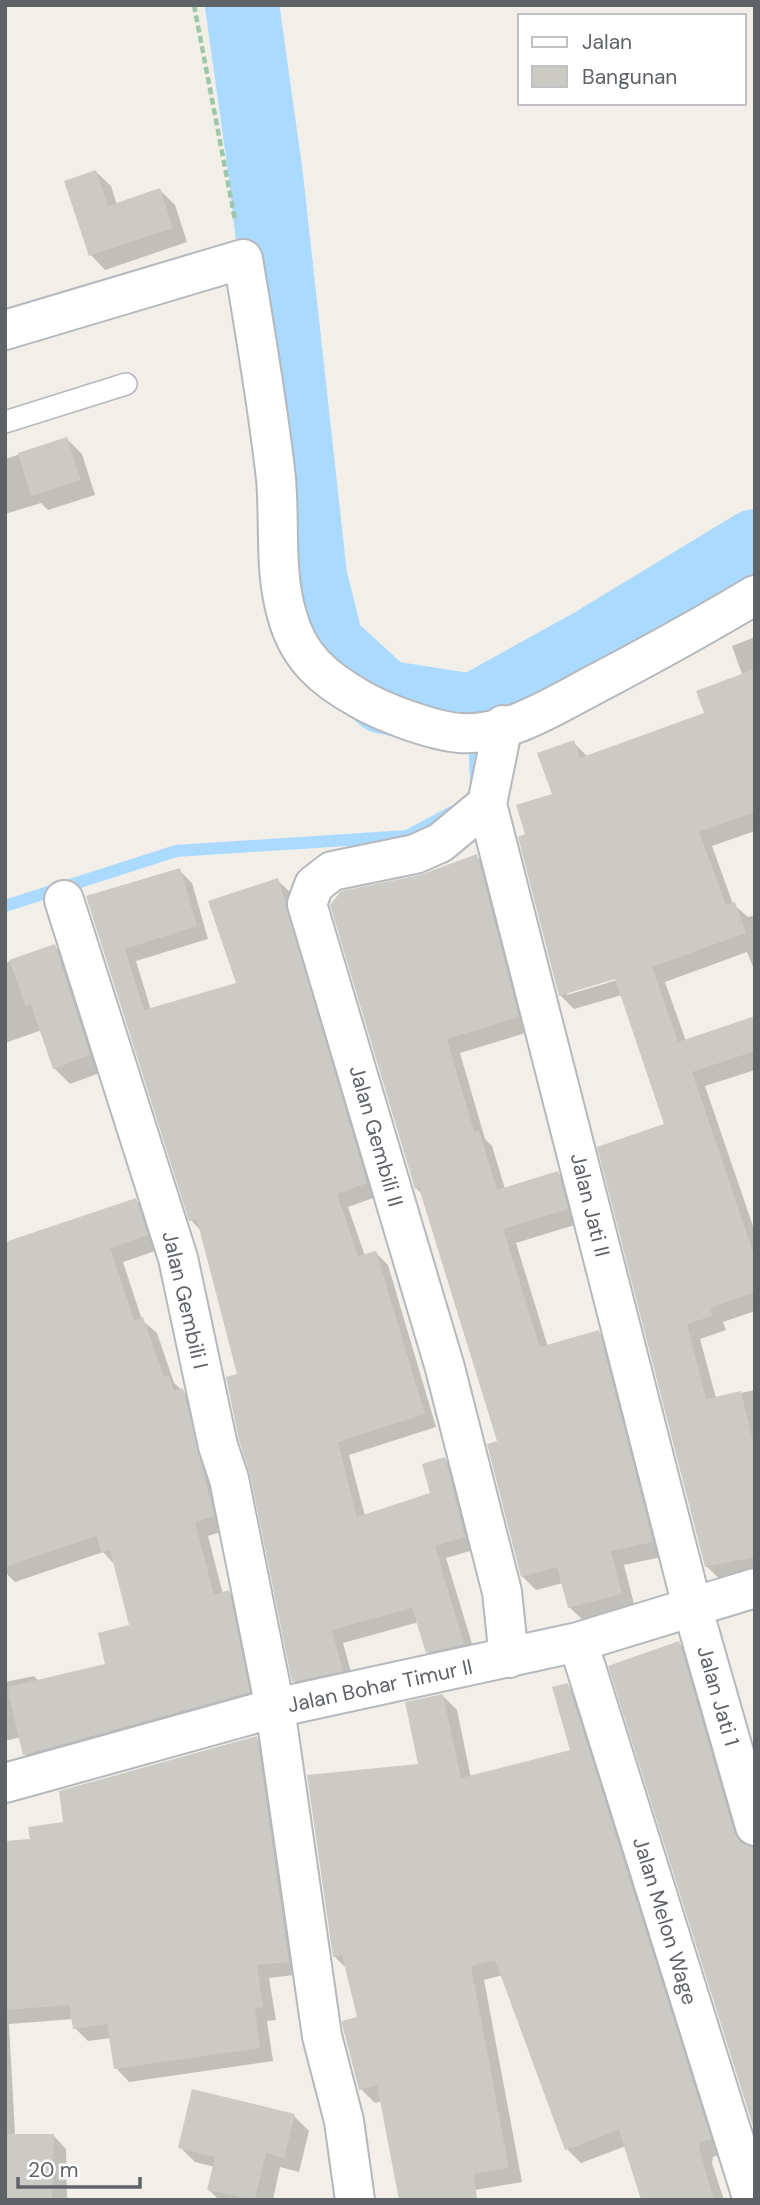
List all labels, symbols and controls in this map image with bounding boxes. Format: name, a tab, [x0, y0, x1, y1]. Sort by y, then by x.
legend	[518, 14, 746, 105]
text: Jalan	[582, 28, 632, 56]
text: Bangunan	[582, 63, 677, 91]
street label: Jalan Gembili II	[342, 1062, 410, 1210]
street label: Jalan Jati II	[564, 1150, 616, 1260]
street label: Jalan Gembili I	[156, 1228, 214, 1372]
street label: Jalan Jati 1	[690, 1643, 746, 1749]
street label: Jalan Bohar Timur II	[285, 1653, 475, 1719]
street label: Jalan Melon Wage	[626, 1834, 704, 2008]
scale bar	[18, 2146, 140, 2190]
text: 20 m	[28, 2156, 79, 2184]

